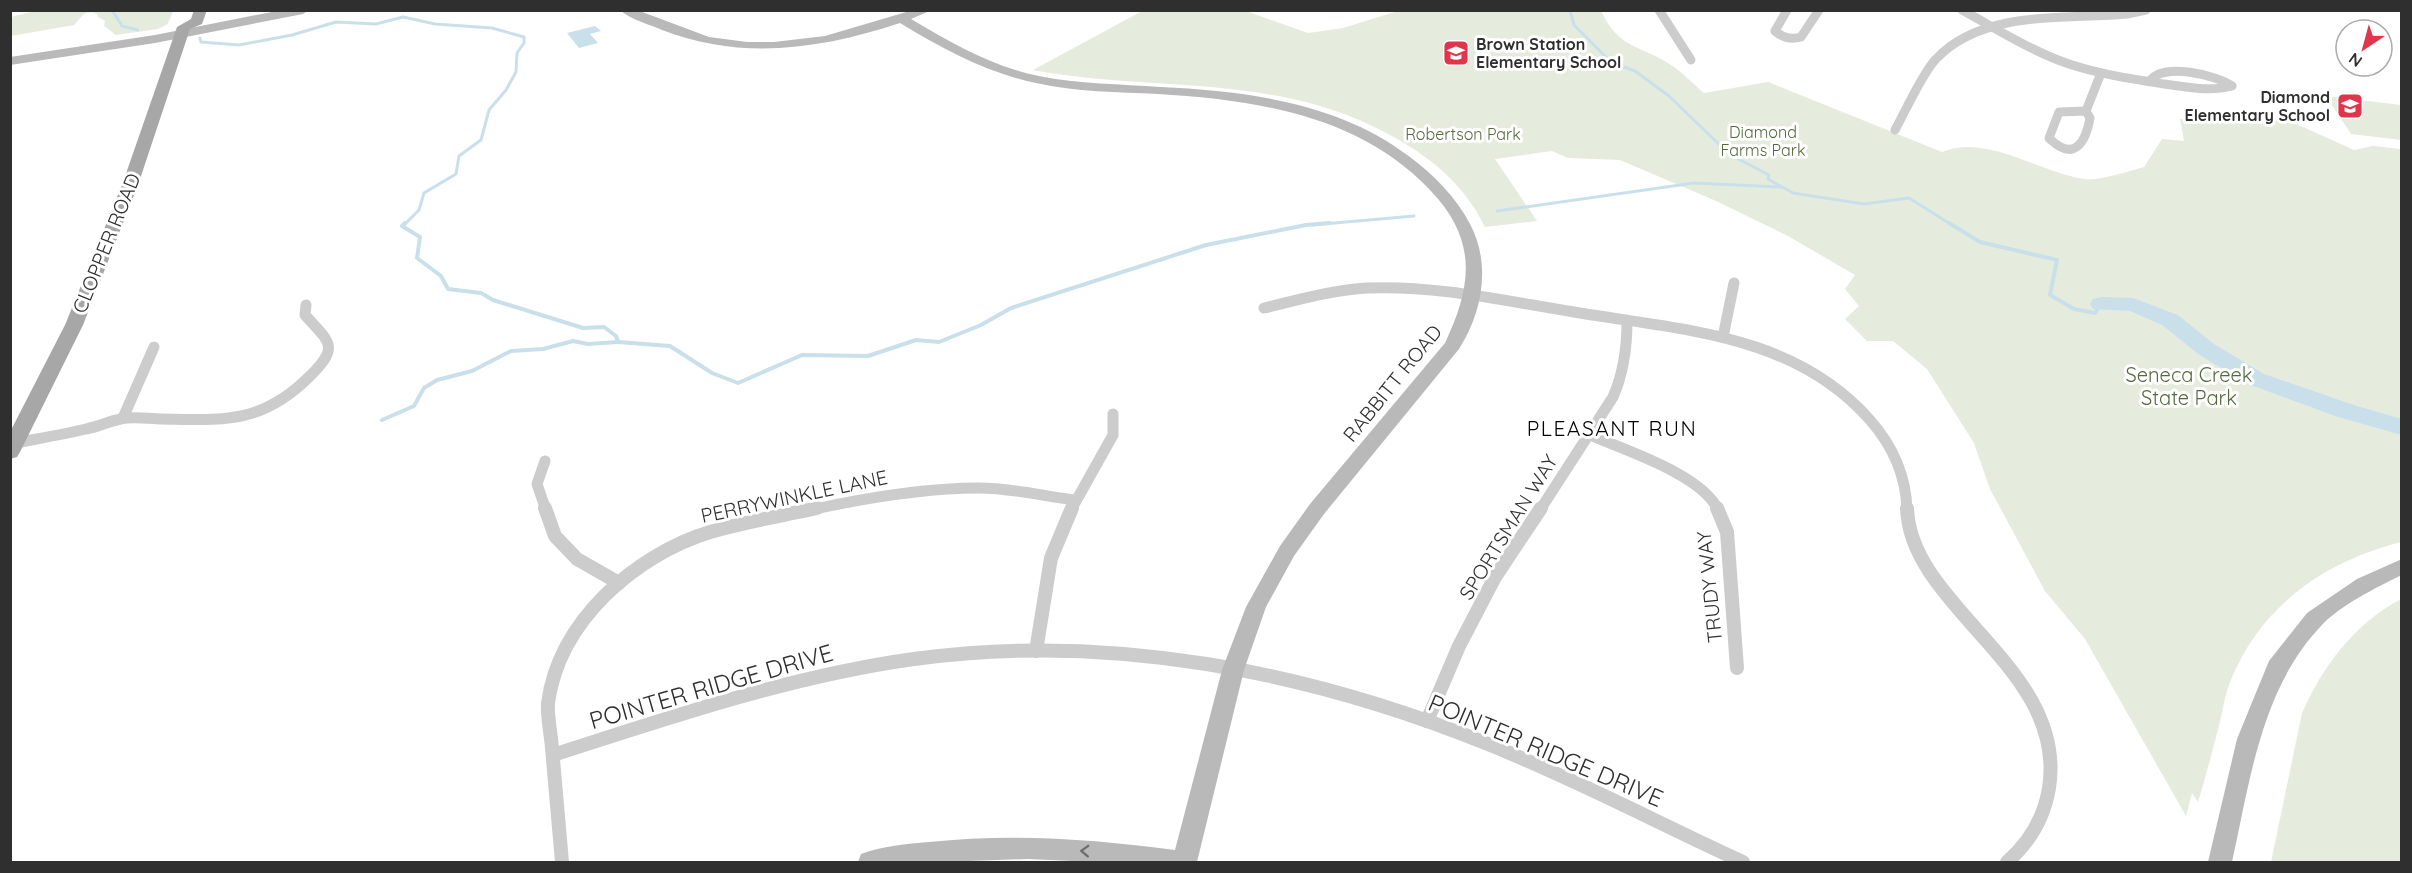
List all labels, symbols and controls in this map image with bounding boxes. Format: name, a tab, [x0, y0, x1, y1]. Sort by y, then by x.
north arrow	[2334, 18, 2394, 78]
place label: Brown Station Elementary School	[1476, 34, 1621, 72]
school or university icon: Brown Station Elementary School	[1441, 38, 1471, 68]
text: N	[2345, 49, 2366, 72]
place label: Diamond Elementary School	[2185, 87, 2330, 125]
school or university icon: Diamond Elementary School	[2335, 91, 2365, 121]
park label: Diamond Farms Park	[1721, 122, 1805, 160]
park label: Robertson Park	[1405, 124, 1521, 144]
street label: CLOPPER ROAD	[67, 169, 145, 317]
street label: RABBITT ROAD	[1337, 319, 1447, 447]
park label: Seneca Creek State Park	[2126, 362, 2252, 410]
district label: PLEASANT RUN	[1527, 415, 1697, 441]
street label: SPORTSMAN WAY	[1453, 450, 1563, 604]
street label: PERRYWINKLE LANE	[698, 464, 890, 528]
street label: TRUDY WAY	[1691, 530, 1727, 644]
street label: POINTER RIDGE DRIVE	[586, 637, 836, 735]
street label: POINTER RIDGE DRIVE	[1424, 687, 1668, 813]
one-way arrow	[1081, 845, 1090, 858]

